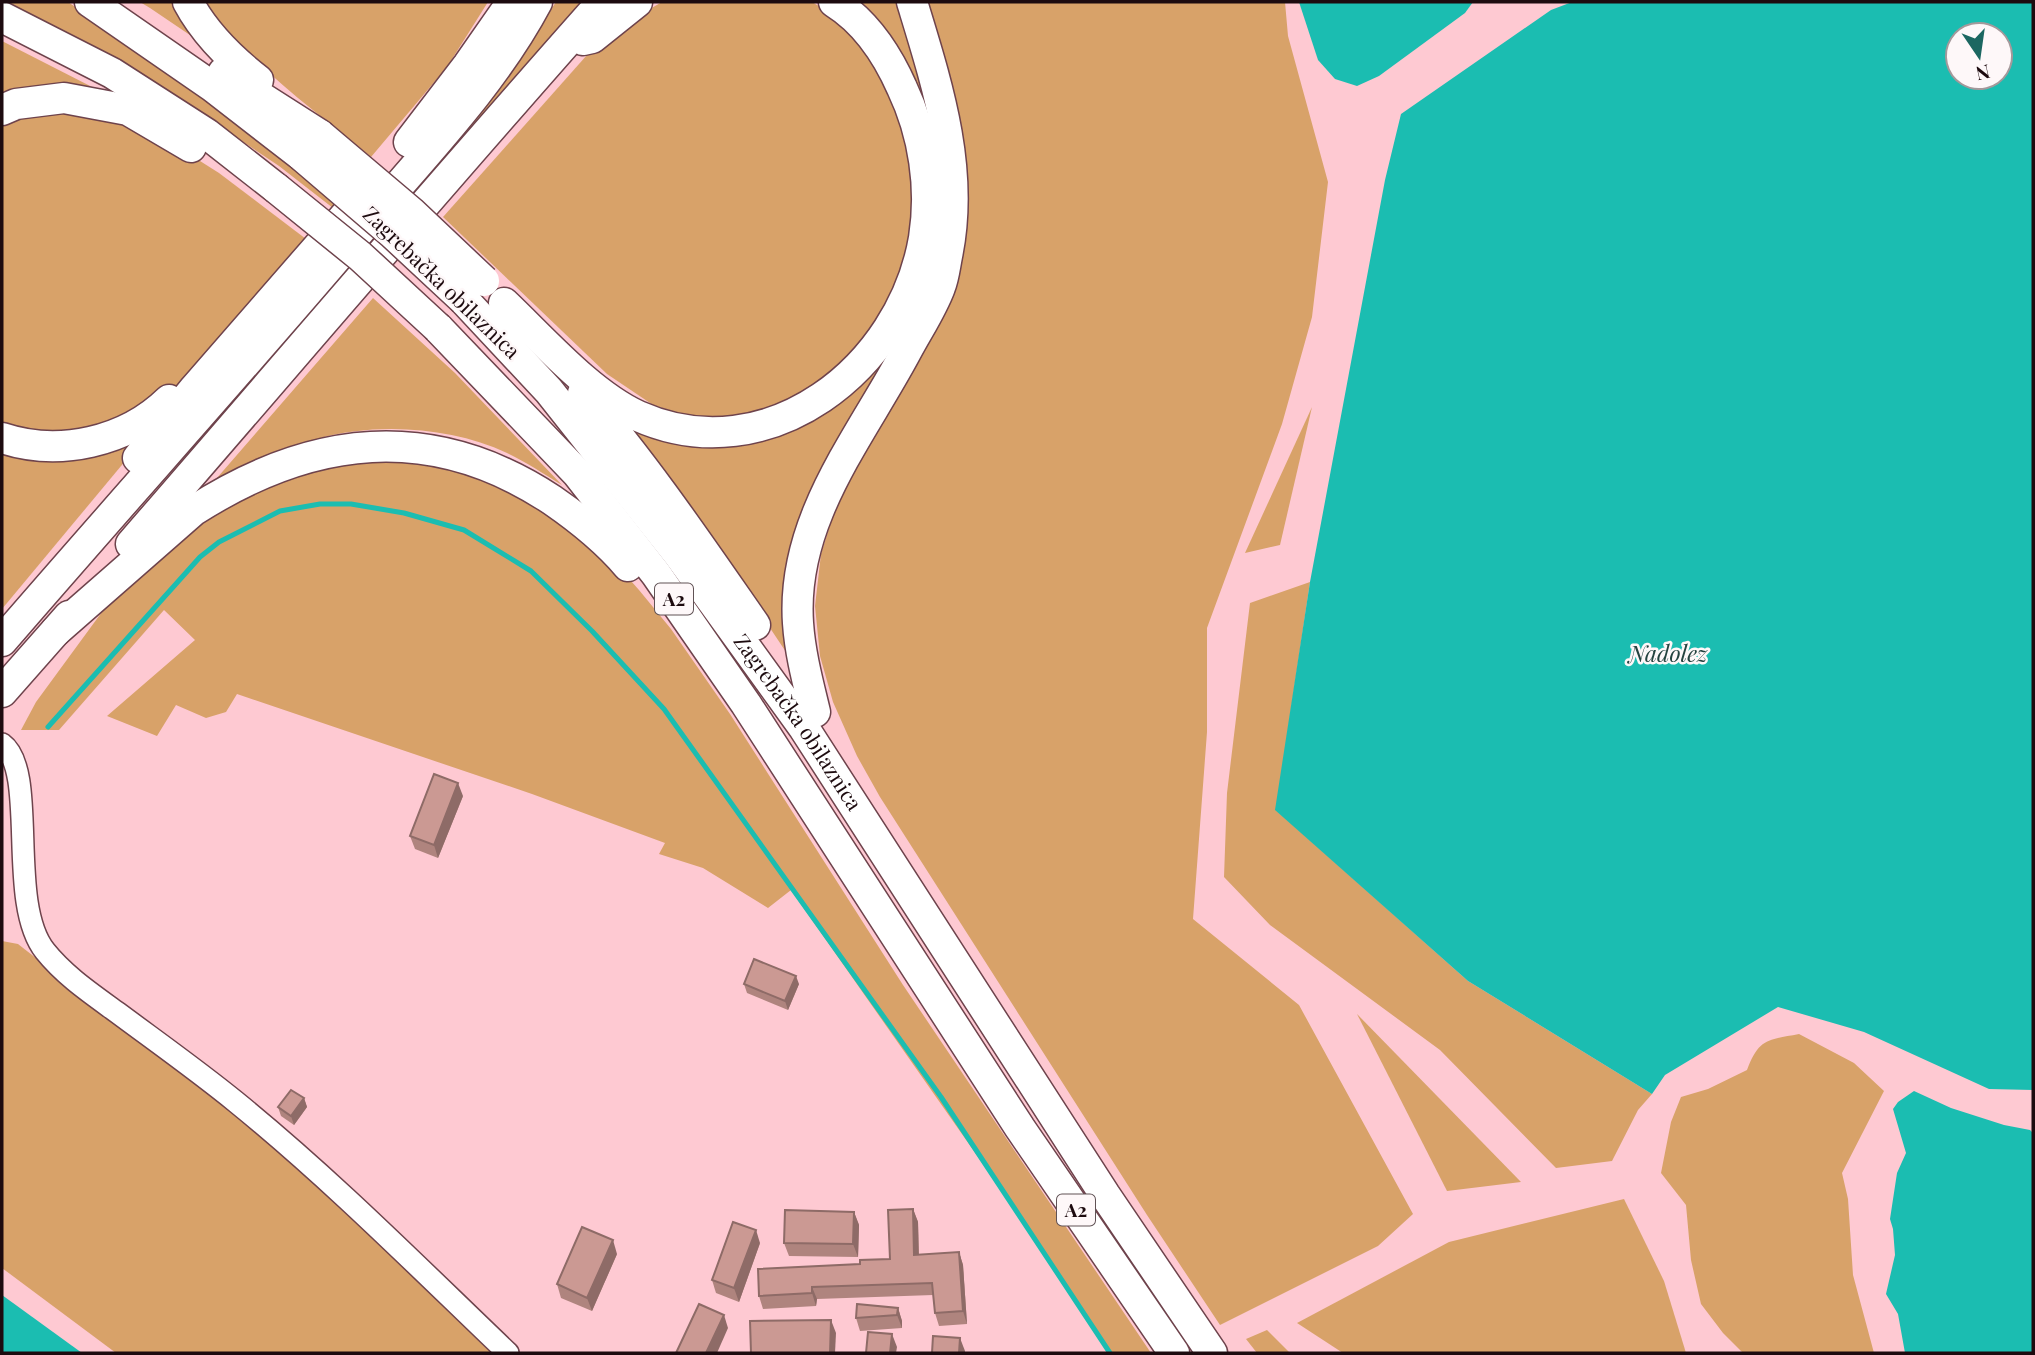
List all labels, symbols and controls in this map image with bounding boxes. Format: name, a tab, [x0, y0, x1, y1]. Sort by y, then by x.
north arrow	[1944, 21, 2014, 91]
text: N	[1973, 59, 1993, 88]
street label: Zagrebačka obilaznica	[358, 199, 527, 364]
road number: A2	[655, 584, 693, 614]
street label: Zagrebačka obilaznica	[728, 628, 870, 816]
water label: Nadolez	[1627, 637, 1708, 668]
road number: A2	[1057, 1194, 1095, 1226]

